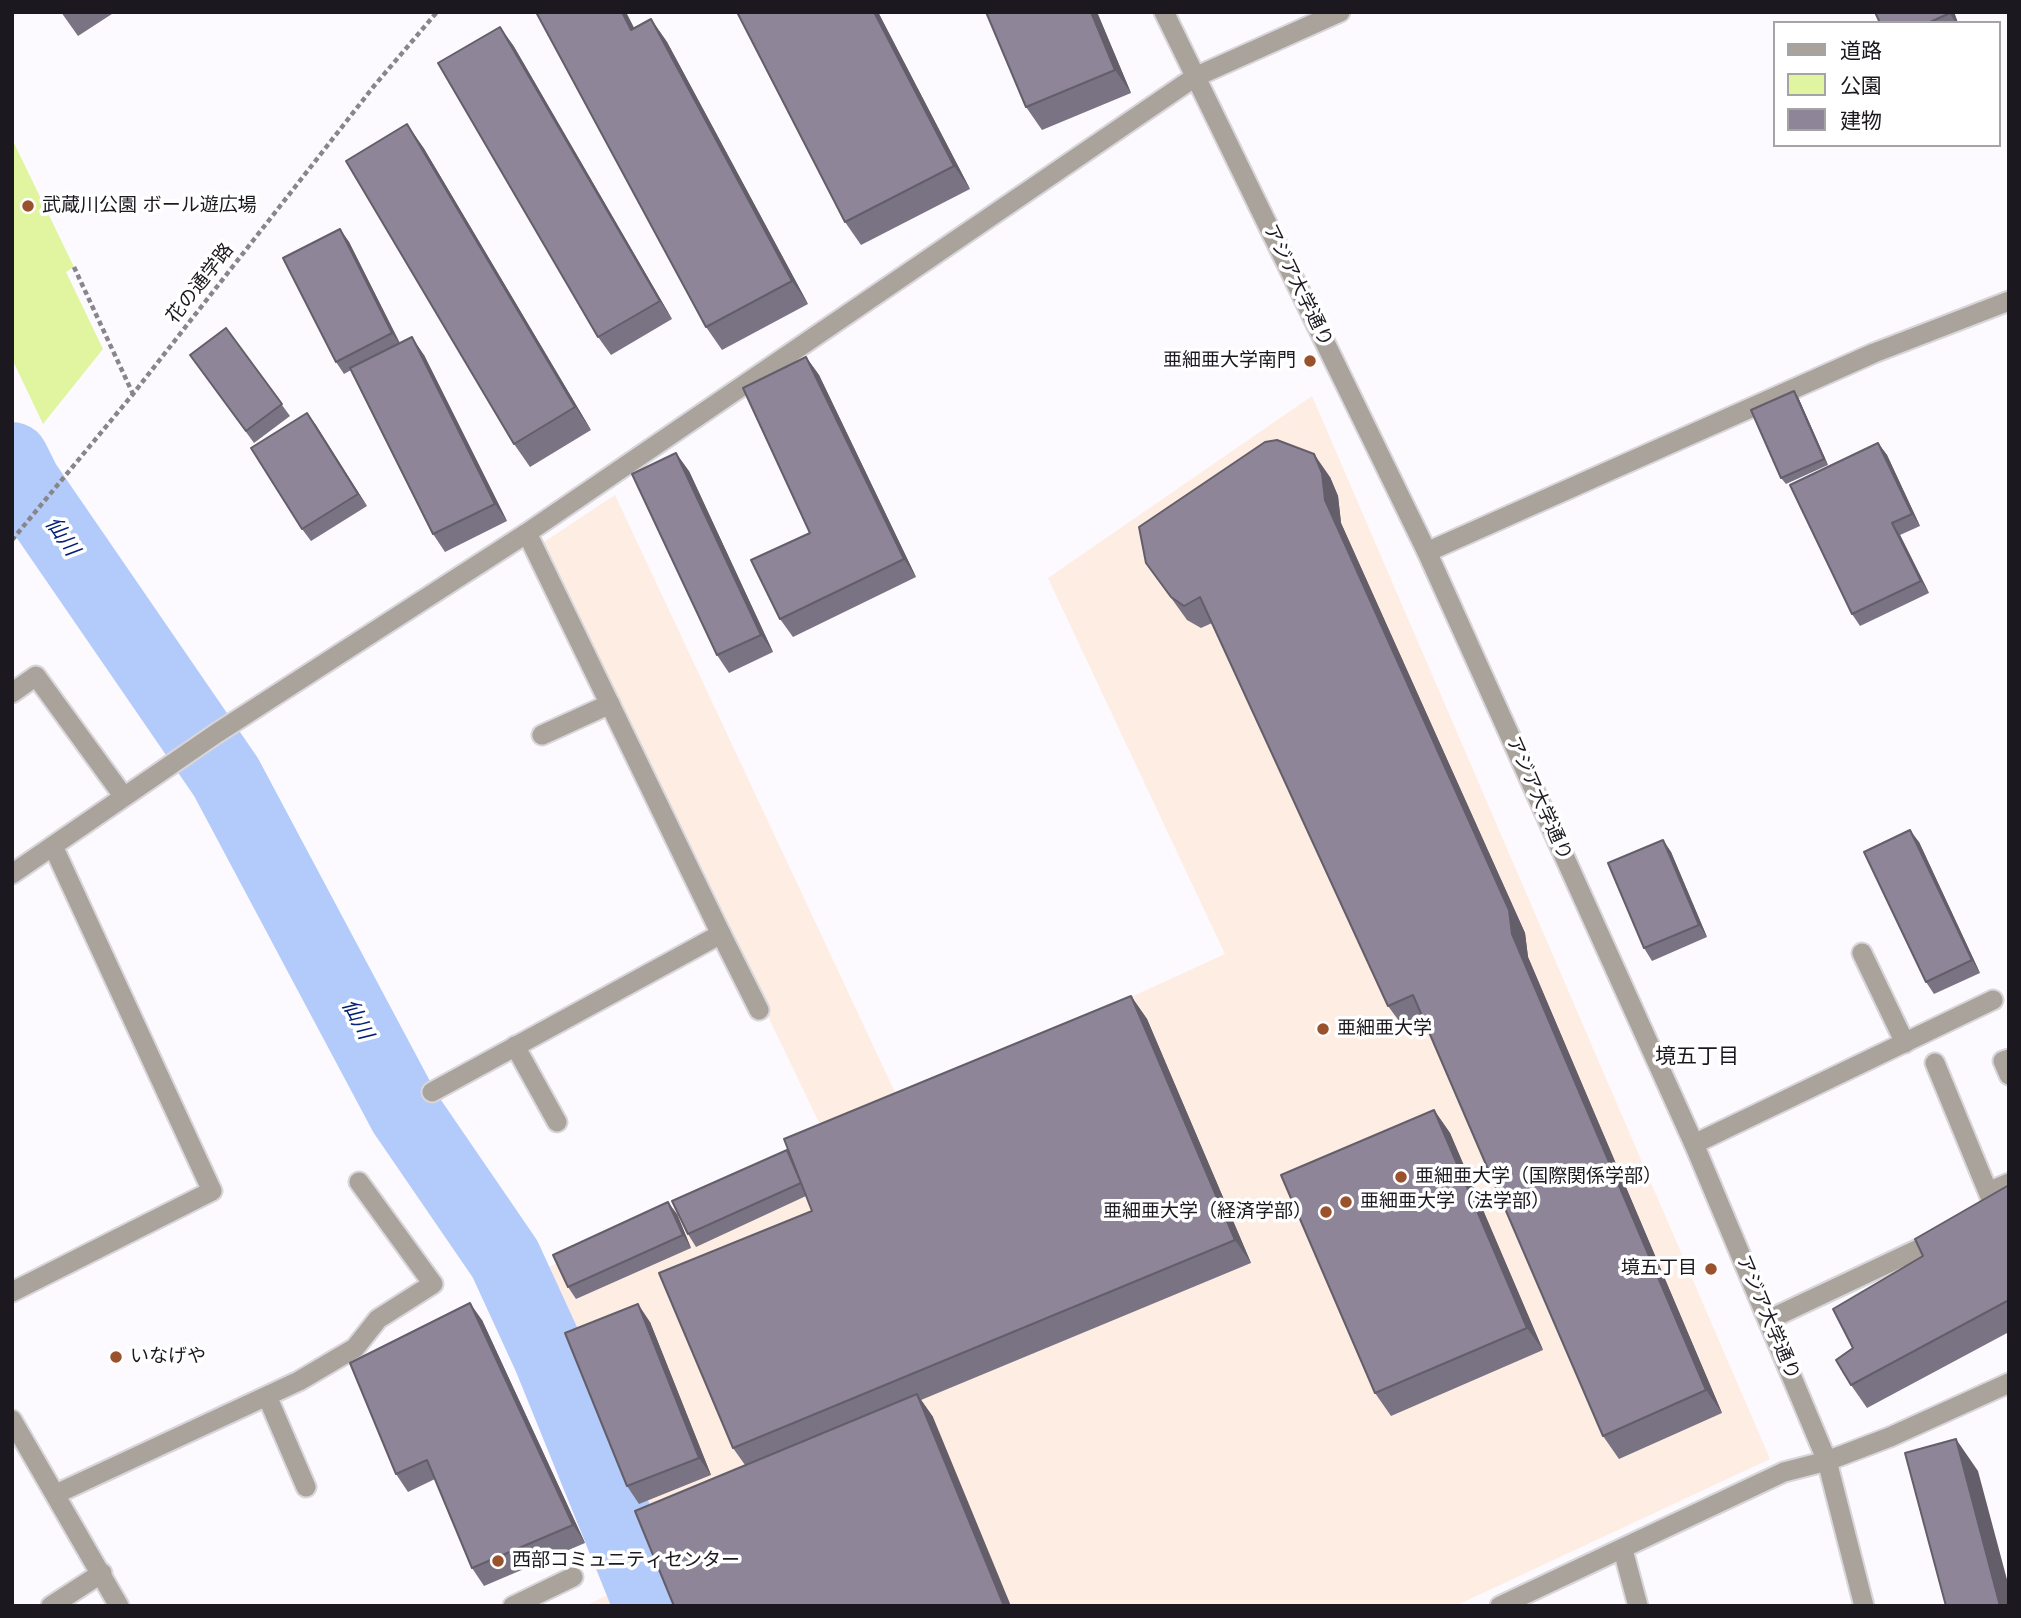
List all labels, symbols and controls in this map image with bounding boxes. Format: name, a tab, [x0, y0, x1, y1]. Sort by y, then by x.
legend	[1772, 21, 2000, 147]
text: 道路	[1840, 36, 1882, 66]
text: 公園	[1840, 71, 1882, 101]
text: 建物	[1840, 106, 1882, 136]
place label: 武蔵川公園 ボール遊広場	[42, 195, 257, 217]
marker: 武蔵川公園 ボール遊広場	[20, 198, 36, 214]
street label: アジア大学通り	[1258, 221, 1336, 351]
street label: 花の通学路	[163, 240, 239, 328]
place label: 亜細亜大学南門	[1163, 350, 1296, 372]
marker: 亜細亜大学南門	[1302, 353, 1318, 369]
water label: 仙川	[39, 513, 83, 561]
street label: アジア大学通り	[1501, 734, 1575, 864]
water label: 仙川	[335, 996, 377, 1044]
place label: 亜細亜大学	[1337, 1018, 1432, 1040]
marker: 亜細亜大学	[1315, 1021, 1331, 1037]
district label: 境五丁目	[1655, 1045, 1739, 1071]
place label: 亜細亜大学（国際関係学部）	[1415, 1166, 1662, 1188]
marker: 亜細亜大学（国際関係学部）	[1393, 1169, 1409, 1185]
place label: 亜細亜大学（法学部）	[1360, 1191, 1550, 1213]
marker: 亜細亜大学（法学部）	[1338, 1194, 1354, 1210]
place label: 亜細亜大学（経済学部）	[1103, 1201, 1312, 1223]
marker: 亜細亜大学（経済学部）	[1318, 1204, 1334, 1220]
street label: アジア大学通り	[1731, 1252, 1803, 1384]
place label: 境五丁目	[1621, 1258, 1697, 1280]
marker: 境五丁目	[1703, 1261, 1719, 1277]
place label: いなげや	[130, 1346, 206, 1368]
marker: いなげや	[108, 1349, 124, 1365]
place label: 西部コミュニティセンター	[512, 1550, 740, 1572]
marker: 西部コミュニティセンター	[490, 1553, 506, 1569]

